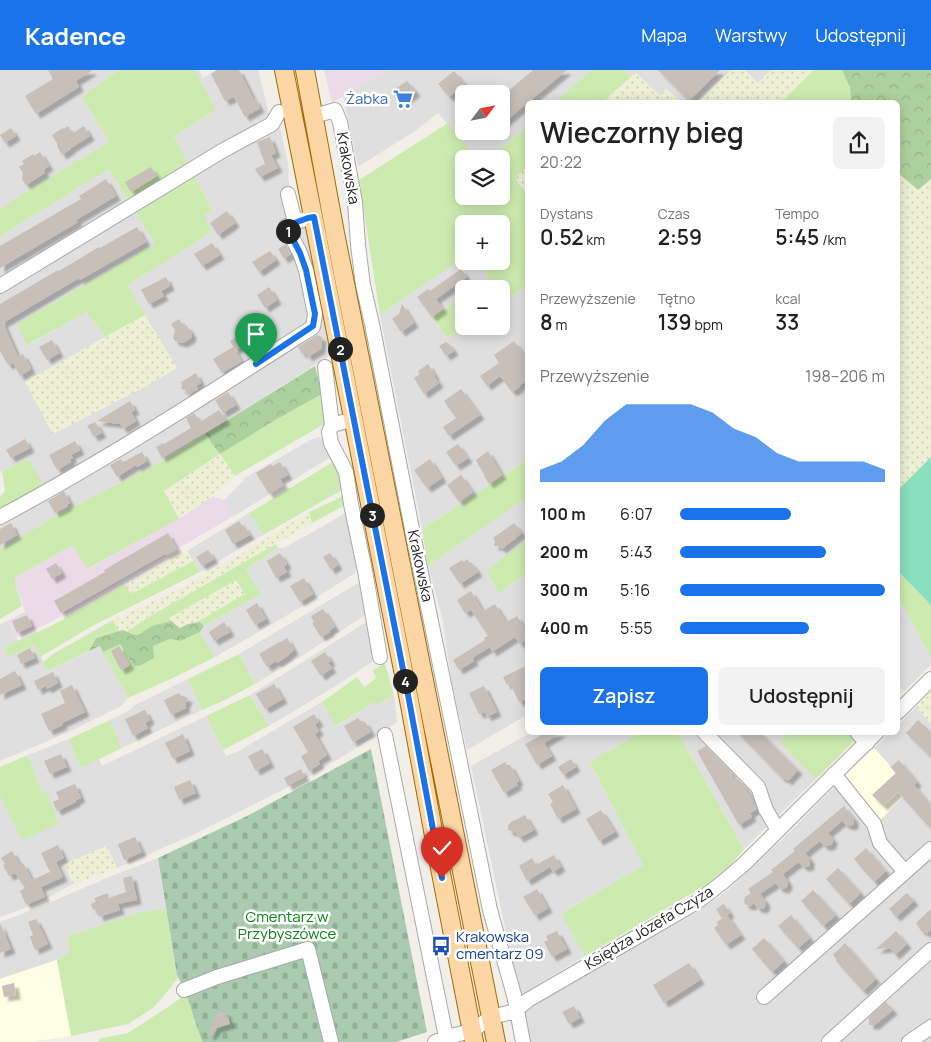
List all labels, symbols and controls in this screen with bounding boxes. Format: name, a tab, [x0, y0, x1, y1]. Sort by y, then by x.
text: Kadence	[25, 19, 126, 52]
text: Mapa	[641, 23, 687, 47]
text: Warstwy	[715, 23, 787, 47]
text: Udostępnij	[815, 23, 906, 47]
north arrow	[455, 85, 510, 140]
map controls	[455, 85, 510, 335]
place label: Żabka	[346, 88, 388, 109]
supermarket icon: Żabka	[392, 88, 414, 110]
text: Wieczorny bieg	[540, 113, 744, 151]
button: share	[833, 117, 885, 169]
street label: Krakowska	[332, 130, 365, 206]
button: layers	[455, 150, 510, 205]
text: 20:22	[540, 151, 582, 173]
text: Dystans	[540, 204, 593, 223]
text: Czas	[658, 204, 690, 223]
text: Tempo	[775, 204, 819, 223]
button: +	[455, 215, 510, 270]
pin: 1	[276, 218, 300, 244]
text: 1	[285, 222, 292, 241]
text: 0.52	[540, 223, 584, 251]
text: 2:59	[658, 223, 702, 251]
text: 5:45	[775, 223, 819, 251]
text: km	[584, 230, 605, 249]
text: /km	[819, 230, 846, 249]
button: −	[455, 280, 510, 335]
text: Przewyższenie	[540, 289, 636, 308]
text: Tętno	[658, 289, 695, 308]
text: kcal	[775, 289, 801, 308]
text: 8	[540, 308, 553, 336]
text: 139	[658, 308, 692, 336]
text: 33	[775, 308, 799, 336]
pin	[235, 313, 277, 364]
text: m	[553, 315, 567, 334]
text: bpm	[692, 315, 723, 334]
icon: arrive	[242, 320, 270, 348]
pin: 2	[328, 336, 352, 362]
text: 2	[336, 340, 345, 359]
text: Przewyższenie	[540, 365, 649, 387]
text: 198–206 m	[805, 365, 885, 387]
pin: 3	[360, 502, 384, 528]
text: 100 m	[540, 503, 586, 525]
text: 6:07	[620, 503, 653, 525]
text: 3	[368, 506, 377, 525]
street label: Krakowska	[403, 528, 438, 604]
text: 200 m	[540, 541, 588, 563]
text: 5:43	[620, 541, 652, 563]
text: 300 m	[540, 579, 588, 601]
text: 5:16	[620, 579, 650, 601]
text: 400 m	[540, 617, 588, 639]
text: 5:55	[620, 617, 653, 639]
button: Zapisz	[540, 667, 708, 725]
button: Udostępnij	[718, 667, 885, 725]
pin: 4	[392, 668, 418, 694]
text: 4	[401, 672, 410, 691]
pin	[421, 827, 463, 878]
icon: check	[428, 834, 456, 862]
street label: Księdza Józefa Czyża	[580, 881, 717, 974]
park label: Cmentarz w Przybyszówce	[238, 906, 336, 944]
place label: Krakowska cmentarz 09	[456, 926, 544, 964]
bus stop icon: Krakowska cmentarz 09	[430, 935, 452, 957]

